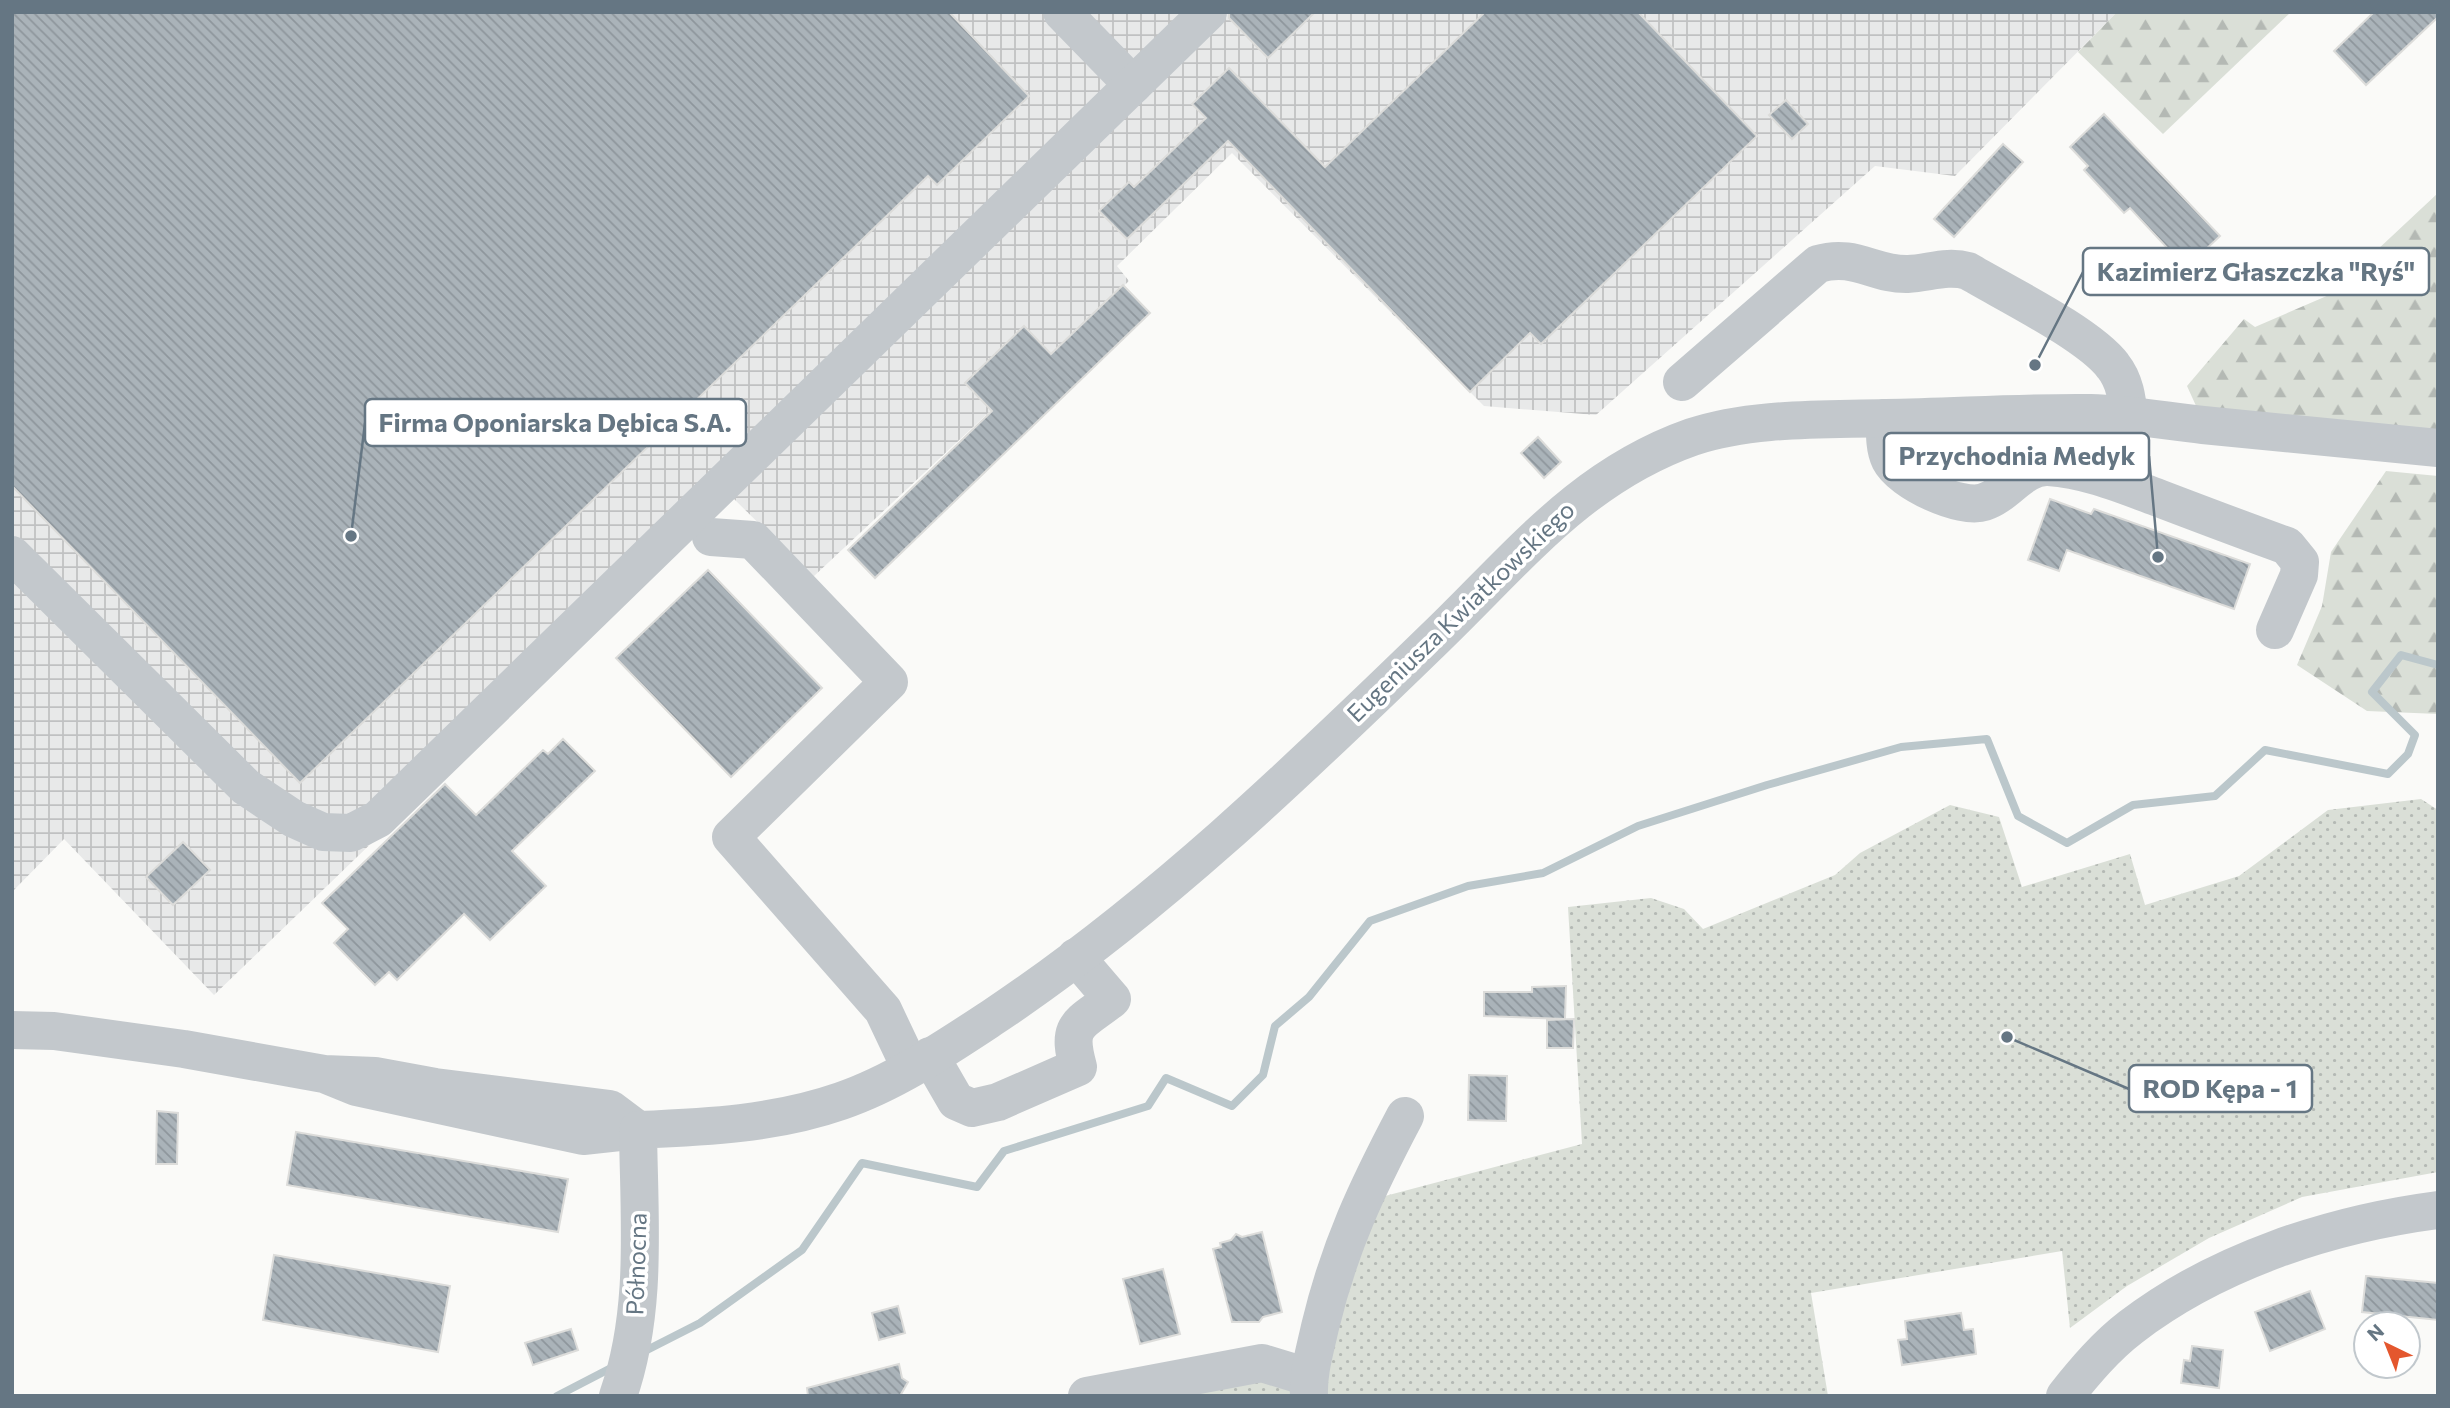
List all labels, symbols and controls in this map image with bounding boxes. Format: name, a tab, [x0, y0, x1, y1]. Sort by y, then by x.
callout: Kazimierz Głaszczka "Ryś"	[2083, 248, 2429, 295]
text: Kazimierz Głaszczka "Ryś"	[2097, 255, 2415, 286]
callout: Firma Oponiarska Dębica S.A.	[365, 399, 746, 446]
text: Firma Oponiarska Dębica S.A.	[378, 406, 732, 437]
callout: Przychodnia Medyk	[1884, 433, 2149, 480]
text: Przychodnia Medyk	[1898, 439, 2136, 470]
street label: Eugeniusza Kwiatkowskiego	[1340, 495, 1580, 727]
callout: ROD Kępa - 1	[2129, 1065, 2312, 1112]
text: ROD Kępa - 1	[2142, 1072, 2298, 1103]
street label: Północna	[619, 1212, 652, 1316]
north arrow	[2352, 1310, 2422, 1380]
text: N	[2362, 1319, 2388, 1345]

